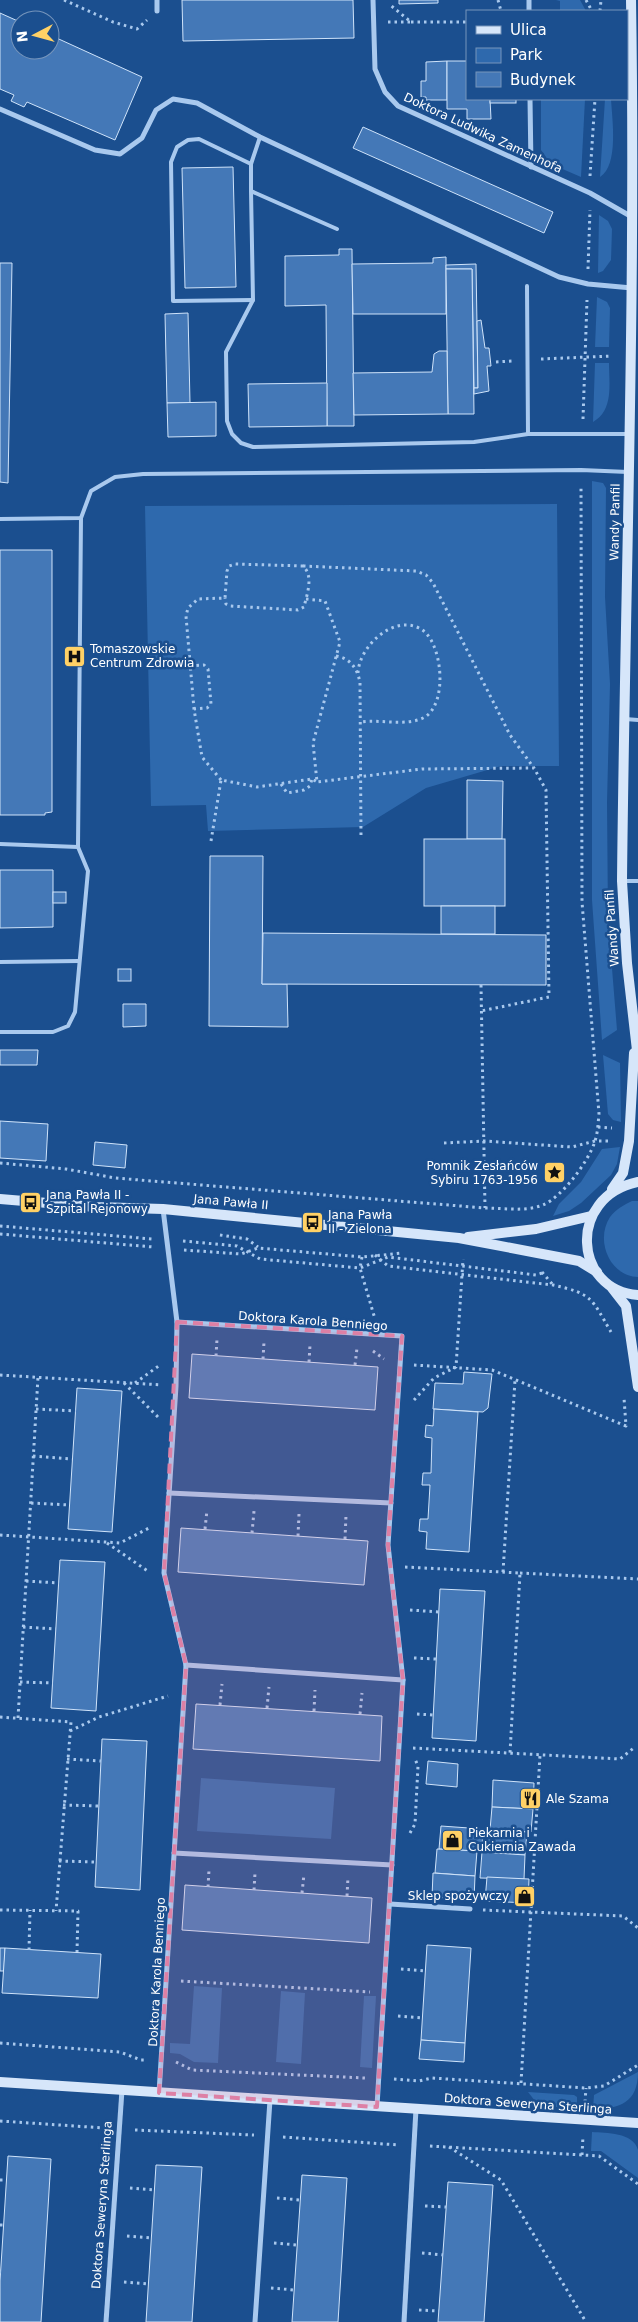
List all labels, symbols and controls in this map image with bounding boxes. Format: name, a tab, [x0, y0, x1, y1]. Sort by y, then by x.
north arrow	[10, 10, 60, 60]
legend	[466, 10, 628, 100]
text: Ulica	[510, 21, 547, 39]
text: N	[14, 30, 31, 43]
text: Park	[510, 46, 543, 64]
text: Budynek	[510, 71, 576, 89]
street label: Doktora Ludwika Zamenhofa	[402, 90, 564, 176]
street label: Wandy Panfil	[607, 483, 623, 561]
place label: Tomaszowskie Centrum Zdrowia	[89, 642, 194, 670]
hospital icon: Tomaszowskie Centrum Zdrowia	[62, 644, 86, 668]
street label: Wandy Panfil	[602, 889, 622, 967]
place label: Pomnik Zesłańców Sybiru 1763-1956	[426, 1159, 538, 1187]
place icon: Pomnik Zesłańców Sybiru 1763-1956	[542, 1161, 566, 1185]
place label: Jana Pawła II - Szpital Rejonowy	[45, 1188, 148, 1216]
bus stop icon: Jana Pawła II - Szpital Rejonowy	[18, 1190, 42, 1214]
street label: Jana Pawła II	[192, 1192, 269, 1212]
place label: Jana Pawła II - Zielona	[327, 1208, 392, 1236]
bus stop icon: Jana Pawła II - Zielona	[300, 1210, 324, 1234]
street label: Doktora Karola Benniego	[238, 1309, 388, 1333]
restaurant icon: Ale Szama	[518, 1787, 542, 1811]
place label: Ale Szama	[546, 1792, 609, 1806]
place label: Piekarnia i Cukiernia Zawada	[468, 1826, 576, 1854]
shop icon: Piekarnia i Cukiernia Zawada	[440, 1828, 464, 1852]
shop icon: Sklep spożywczy	[513, 1884, 537, 1908]
place label: Sklep spożywczy	[408, 1889, 509, 1903]
street label: Doktora Karola Benniego	[146, 1897, 168, 2047]
street label: Doktora Seweryna Sterlinga	[443, 2091, 613, 2117]
street label: Doktora Seweryna Sterlinga	[89, 2120, 115, 2290]

